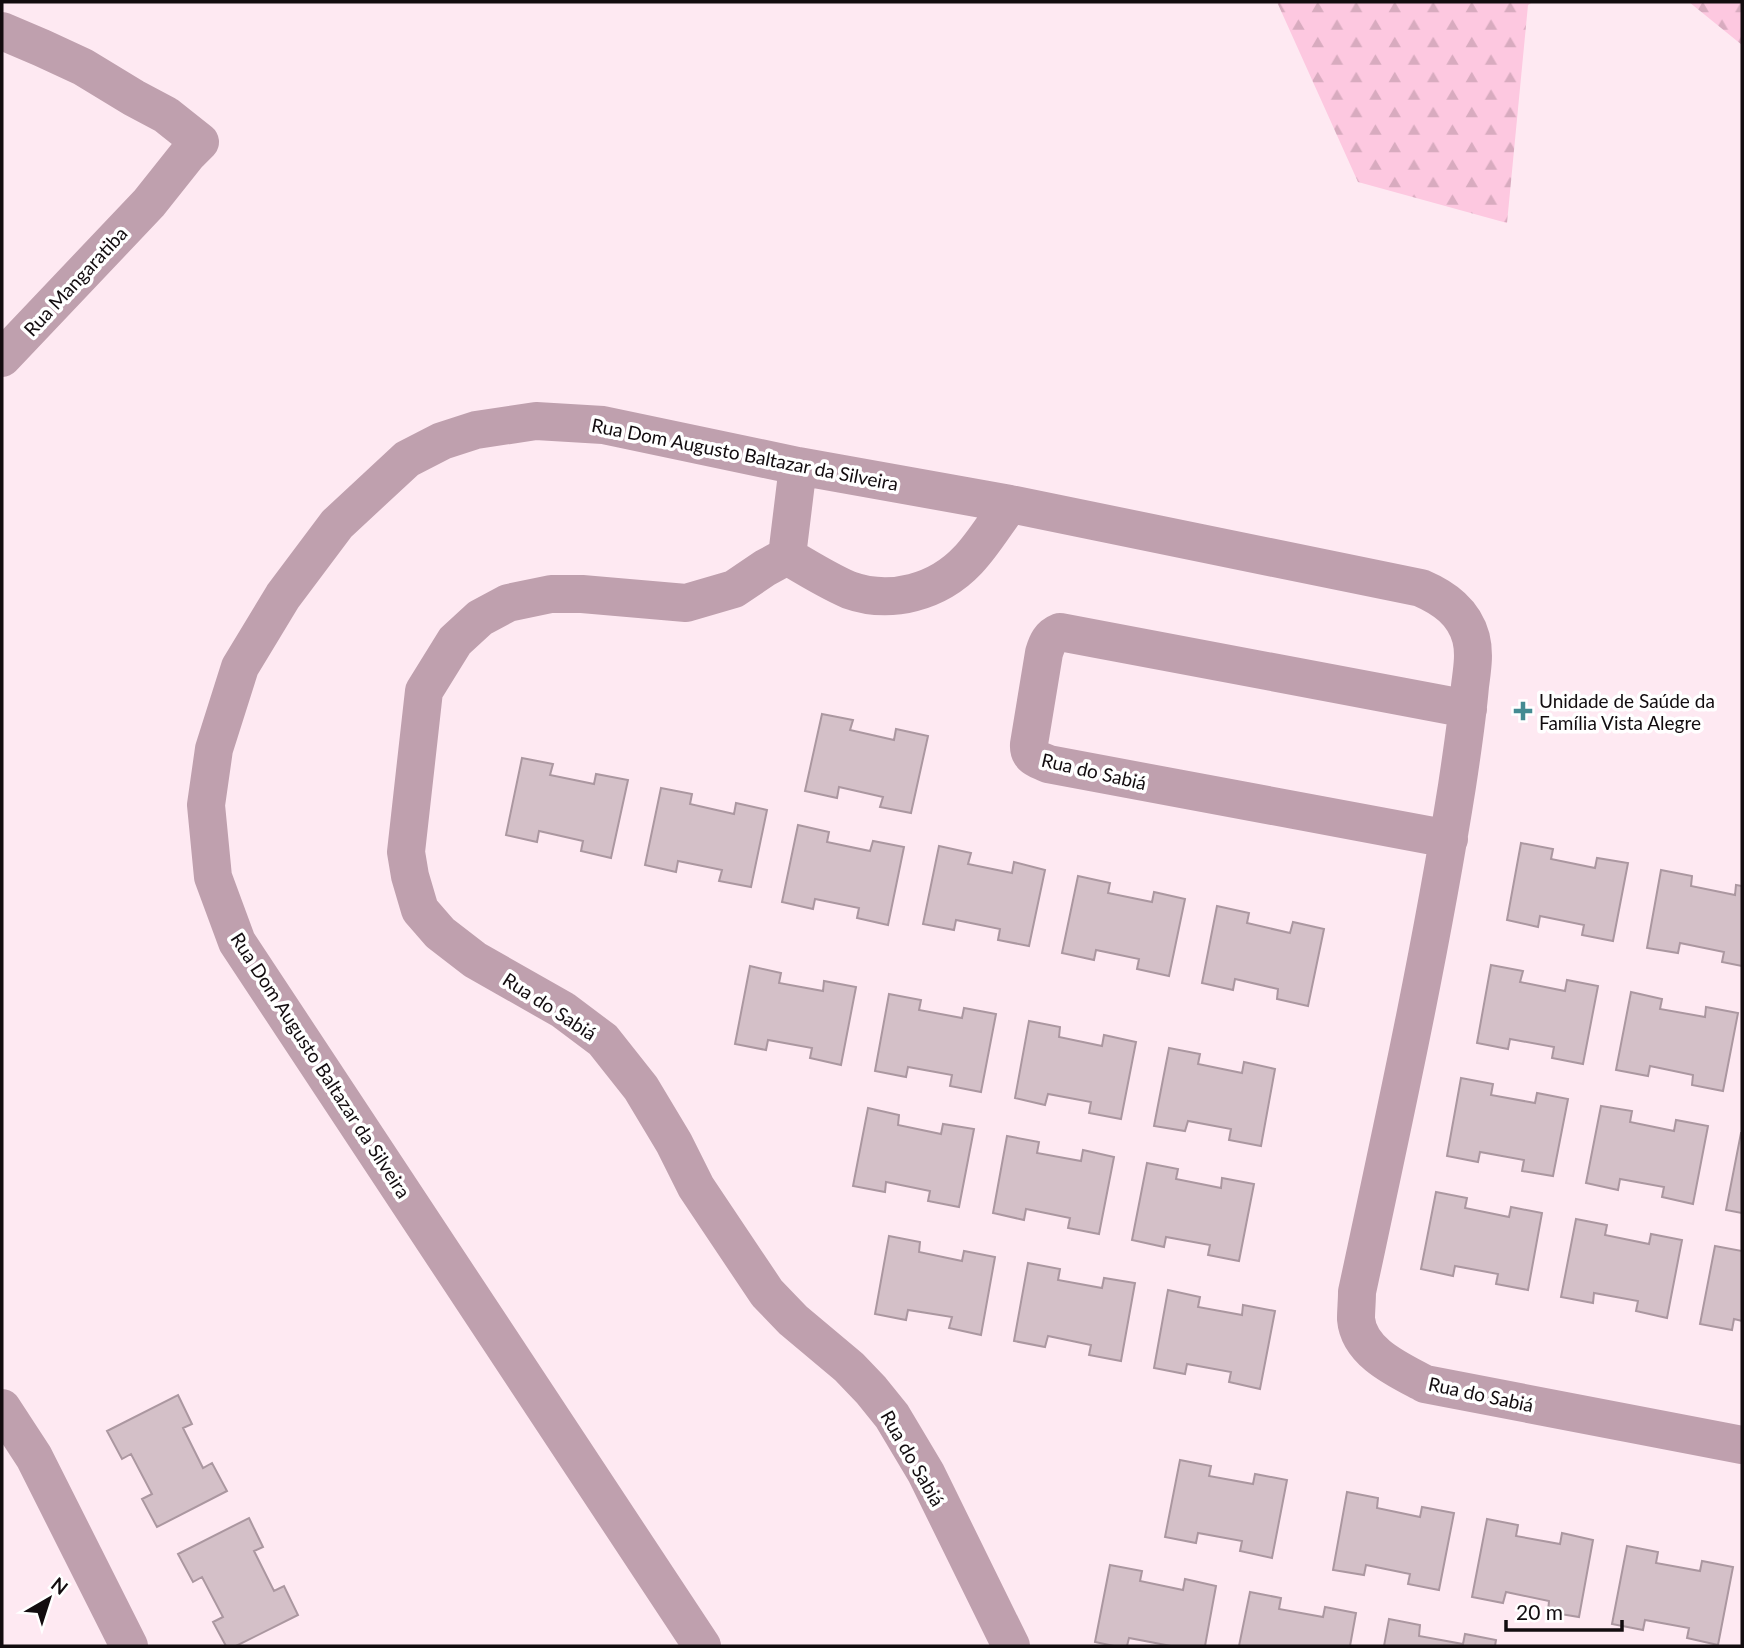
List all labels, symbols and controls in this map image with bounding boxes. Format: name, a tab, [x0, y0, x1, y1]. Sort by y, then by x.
street label: Rua Mangaratiba	[19, 222, 131, 340]
street label: Rua Dom Augusto Baltazar da Silveira	[590, 413, 900, 495]
place label: Unidade de Saúde da Família Vista Alegre	[1539, 689, 1715, 734]
marker: Unidade de Saúde da Família Vista Alegre	[1513, 701, 1533, 721]
street label: Rua do Sabiá	[1039, 748, 1149, 794]
street label: Rua Dom Augusto Baltazar da Silveira	[226, 928, 416, 1202]
street label: Rua do Sabiá	[499, 967, 601, 1045]
street label: Rua do Sabiá	[1426, 1372, 1536, 1416]
street label: Rua do Sabiá	[876, 1406, 950, 1510]
north arrow	[14, 1564, 84, 1634]
text: N	[47, 1572, 73, 1599]
scale bar	[1506, 1588, 1622, 1632]
text: 20 m	[1516, 1599, 1563, 1624]

